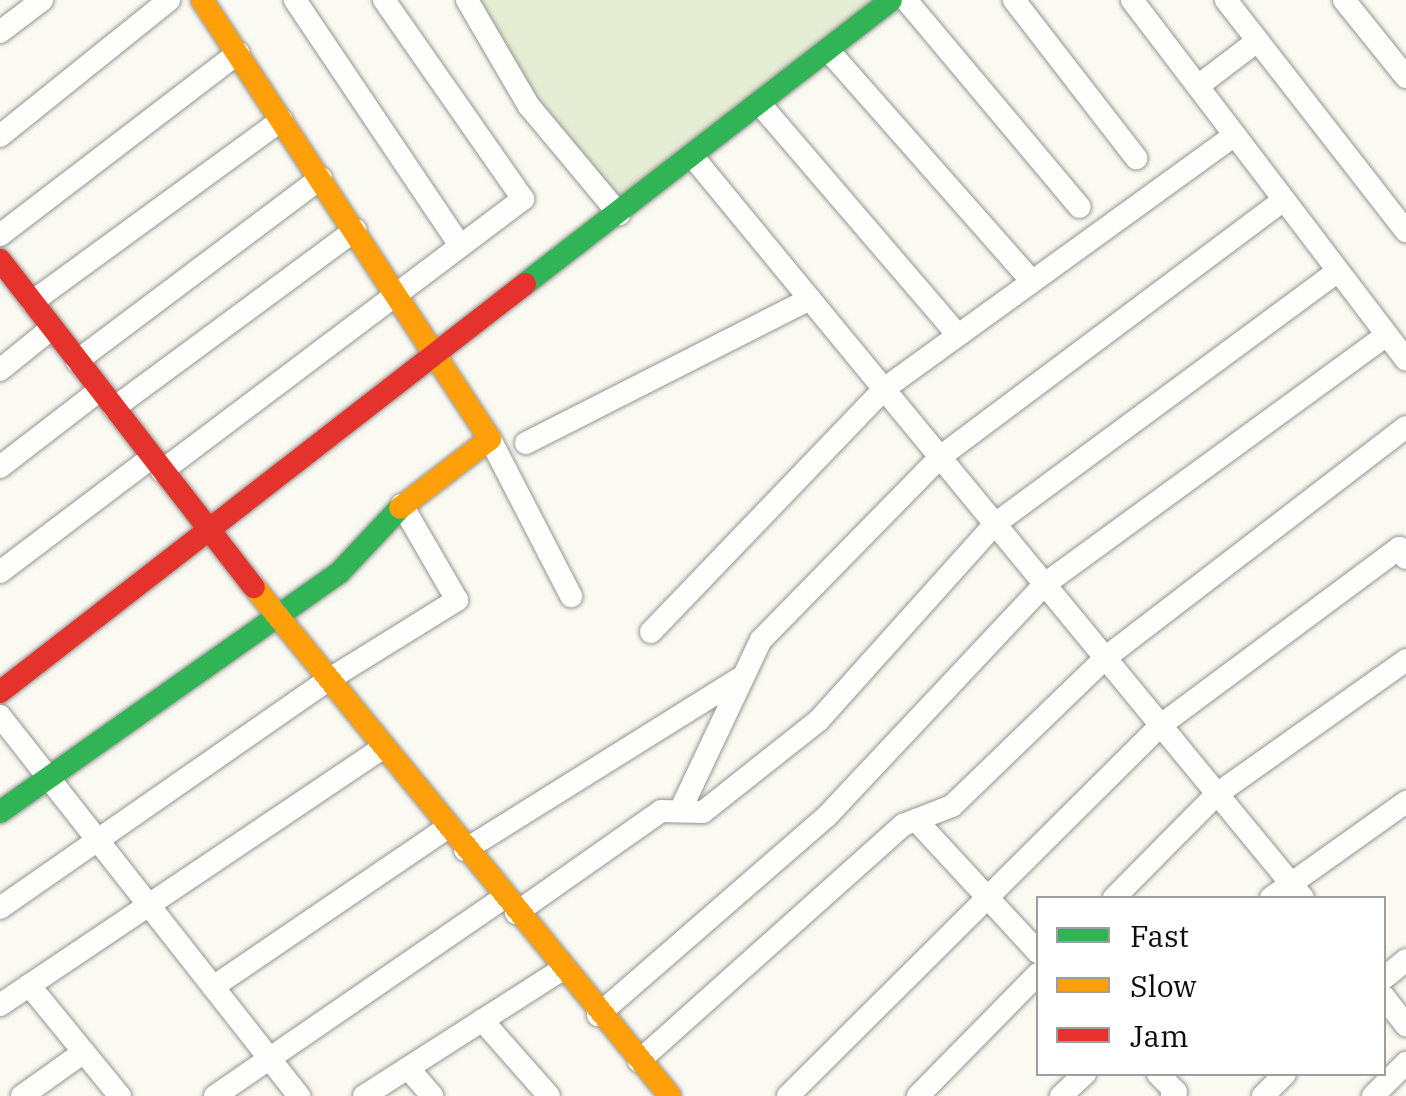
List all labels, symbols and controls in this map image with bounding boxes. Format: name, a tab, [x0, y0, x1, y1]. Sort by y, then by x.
legend	[1036, 896, 1386, 1076]
text: Fast	[1130, 916, 1189, 955]
text: Slow	[1130, 966, 1197, 1005]
text: Jam	[1130, 1016, 1189, 1055]

